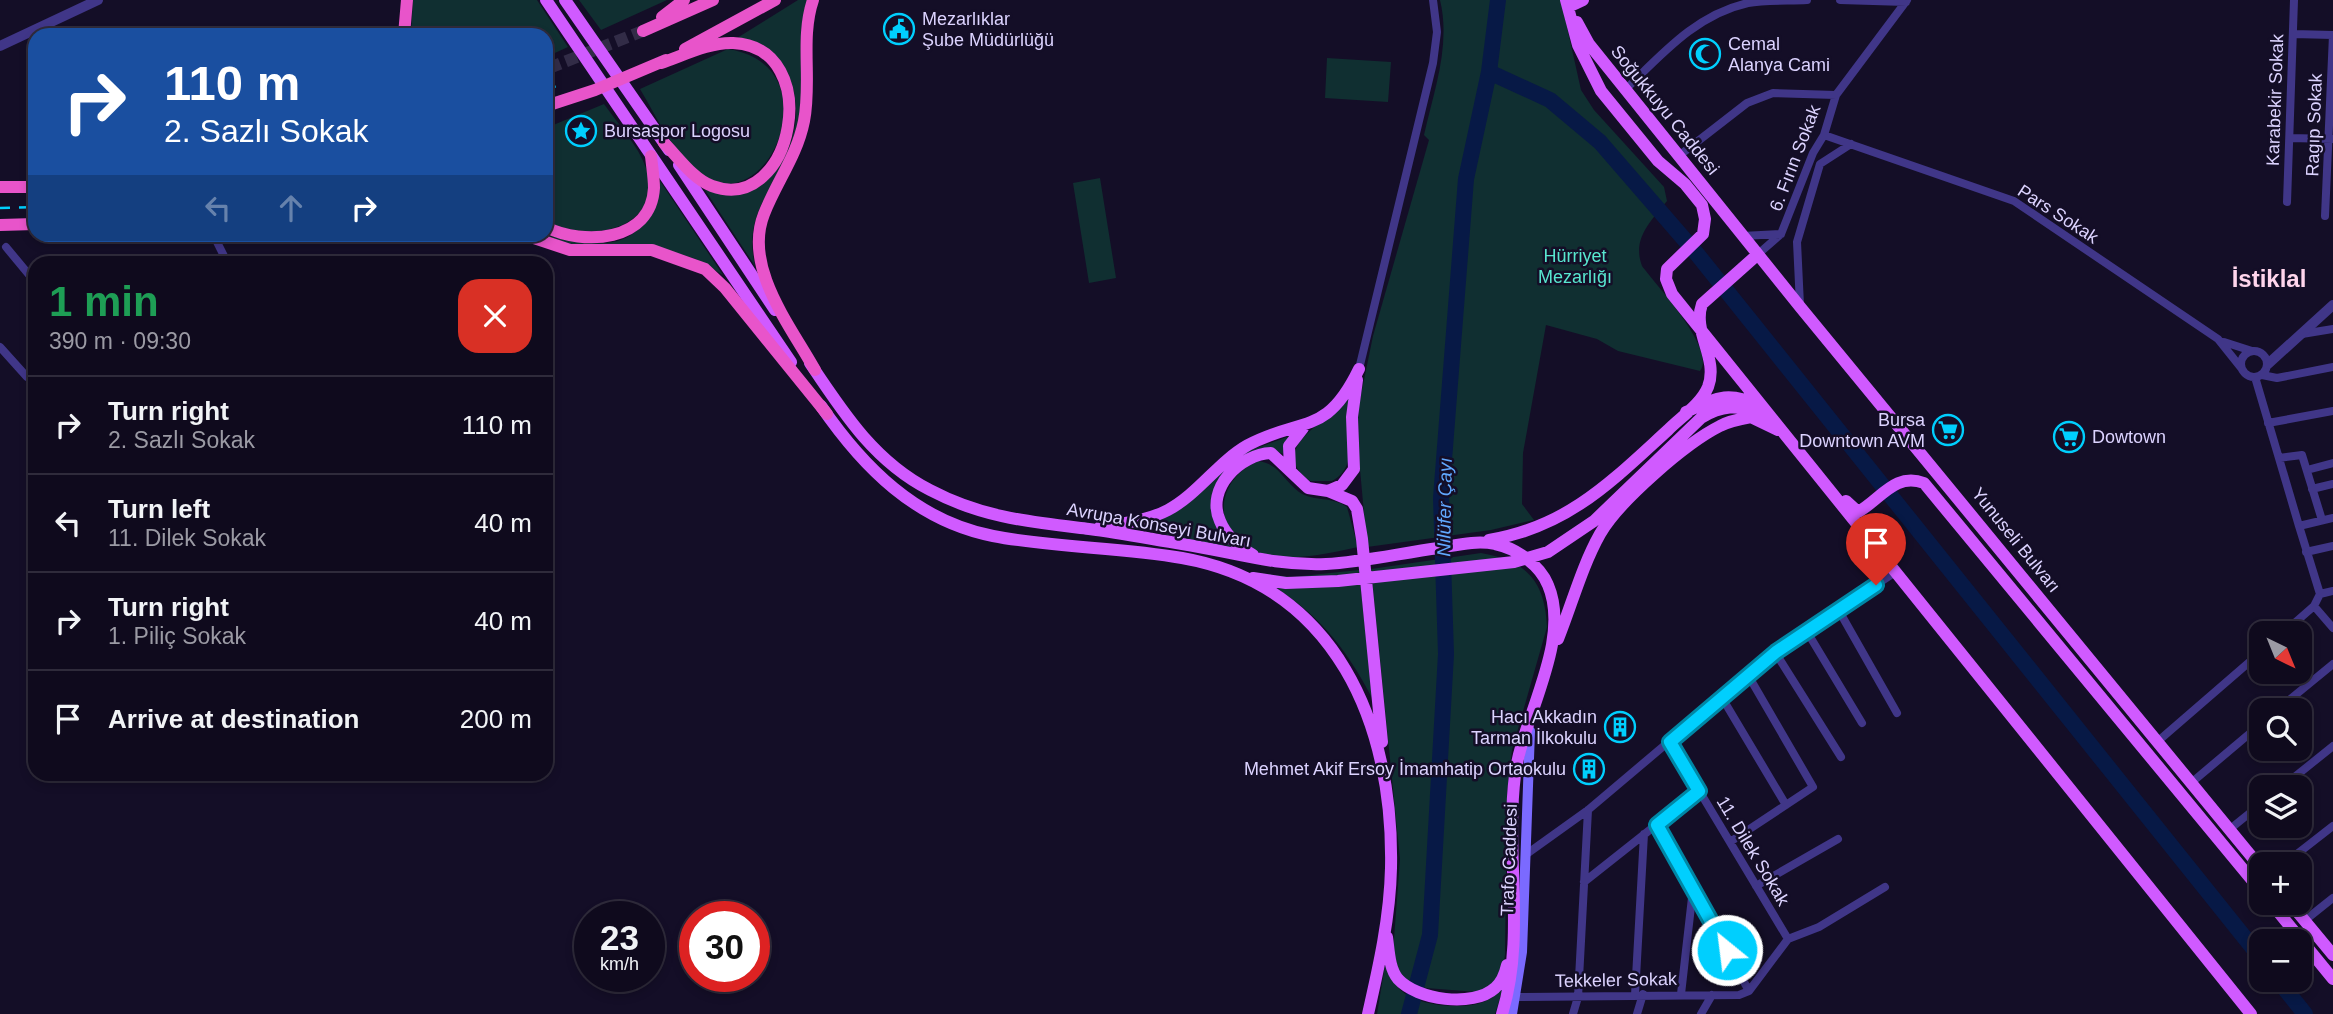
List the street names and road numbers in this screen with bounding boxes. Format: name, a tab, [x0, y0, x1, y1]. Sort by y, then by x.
street label: Karabekir Sokak	[2263, 33, 2287, 166]
street label: Soğukkuyu Caddesi	[1607, 41, 1723, 179]
street label: Ragıp Sokak	[2302, 72, 2326, 177]
street label: 6. Fırın Sokak	[1766, 101, 1825, 214]
street label: Pars Sokak	[2014, 181, 2103, 248]
street label: Yunuseli Bulvarı	[1968, 484, 2064, 596]
street label: Avrupa Konseyi Bulvarı	[1065, 499, 1253, 551]
street label: 11. Dilek Sokak	[1713, 793, 1794, 910]
street label: Trafo Caddesi	[1497, 803, 1521, 917]
street label: Tekkeler Sokak	[1555, 969, 1678, 991]

